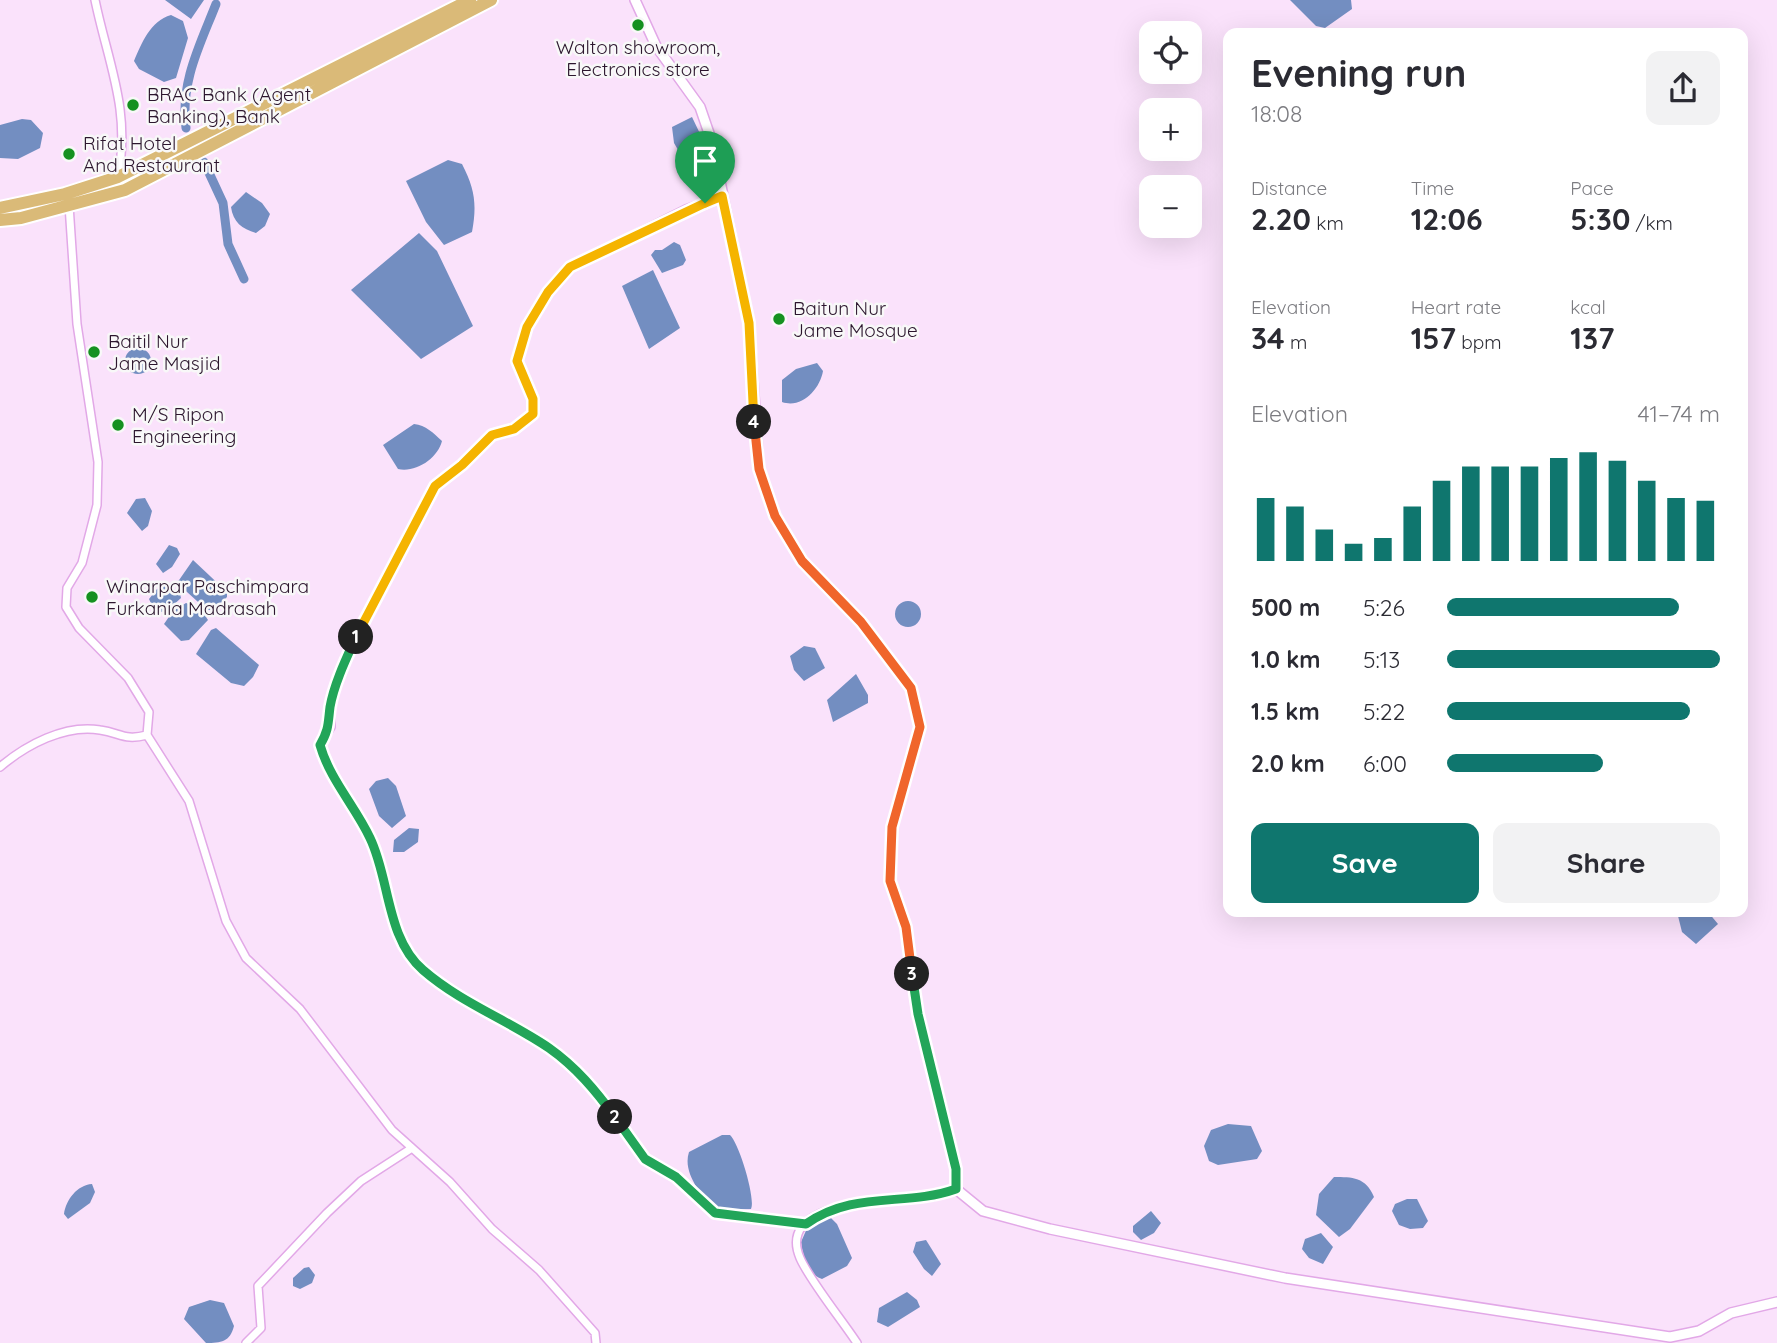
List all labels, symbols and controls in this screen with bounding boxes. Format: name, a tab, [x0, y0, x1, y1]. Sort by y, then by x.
marker: Walton showroom, Electronics store	[630, 17, 646, 33]
map controls	[1139, 21, 1202, 238]
button: locate	[1139, 21, 1202, 84]
place label: Walton showroom, Electronics store	[556, 35, 720, 81]
text: Evening run	[1251, 49, 1466, 97]
button: share	[1646, 51, 1720, 125]
place label: BRAC Bank (Agent Banking), Bank	[147, 82, 311, 128]
marker: BRAC Bank (Agent Banking), Bank	[125, 97, 141, 113]
button: +	[1139, 98, 1202, 161]
text: 18:08	[1251, 99, 1302, 128]
place label: Rifat Hotel And Restaurant	[83, 131, 220, 177]
pin	[675, 131, 735, 203]
icon: arrive	[686, 142, 724, 180]
marker: Rifat Hotel And Restaurant	[61, 146, 77, 162]
button: −	[1139, 175, 1202, 238]
text: Distance	[1251, 176, 1327, 200]
text: Time	[1411, 176, 1454, 200]
text: Pace	[1570, 176, 1614, 200]
text: 2.20	[1251, 200, 1311, 238]
text: 12:06	[1411, 200, 1483, 238]
text: 5:30	[1570, 200, 1630, 238]
text: km	[1311, 211, 1344, 235]
text: /km	[1630, 211, 1673, 235]
text: Elevation	[1251, 295, 1331, 319]
text: Heart rate	[1411, 295, 1501, 319]
text: kcal	[1570, 295, 1606, 319]
place label: Baitun Nur Jame Mosque	[793, 296, 918, 342]
marker: Baitun Nur Jame Mosque	[771, 311, 787, 327]
text: 34	[1251, 319, 1285, 357]
text: 157	[1411, 319, 1456, 357]
text: 137	[1570, 319, 1615, 357]
place label: Baitil Nur Jame Masjid	[108, 329, 220, 375]
text: m	[1285, 330, 1307, 354]
text: bpm	[1456, 330, 1502, 354]
marker: Baitil Nur Jame Masjid	[86, 344, 102, 360]
text: Elevation	[1251, 399, 1348, 428]
text: 41–74 m	[1638, 399, 1720, 428]
place label: M/S Ripon Engineering	[132, 402, 236, 448]
pin: 4	[736, 404, 772, 440]
text: 4	[748, 409, 759, 433]
marker: M/S Ripon Engineering	[110, 417, 126, 433]
place label: Winarpar Paschimpara Furkania Madrasah	[106, 574, 309, 620]
marker: Winarpar Paschimpara Furkania Madrasah	[84, 589, 100, 605]
text: 500 m	[1251, 593, 1320, 622]
text: 5:26	[1363, 593, 1405, 622]
pin: 1	[338, 620, 374, 654]
text: 1	[352, 624, 359, 648]
text: 1.0 km	[1251, 645, 1321, 674]
text: 5:13	[1363, 645, 1400, 674]
text: 1.5 km	[1251, 697, 1320, 726]
text: 5:22	[1363, 697, 1405, 726]
text: 2.0 km	[1251, 749, 1325, 778]
text: 6:00	[1363, 749, 1407, 778]
button: Save	[1251, 823, 1479, 903]
button: Share	[1493, 823, 1720, 903]
pin: 3	[894, 956, 930, 992]
text: 3	[906, 961, 917, 985]
pin: 2	[598, 1100, 632, 1134]
text: 2	[609, 1104, 620, 1128]

